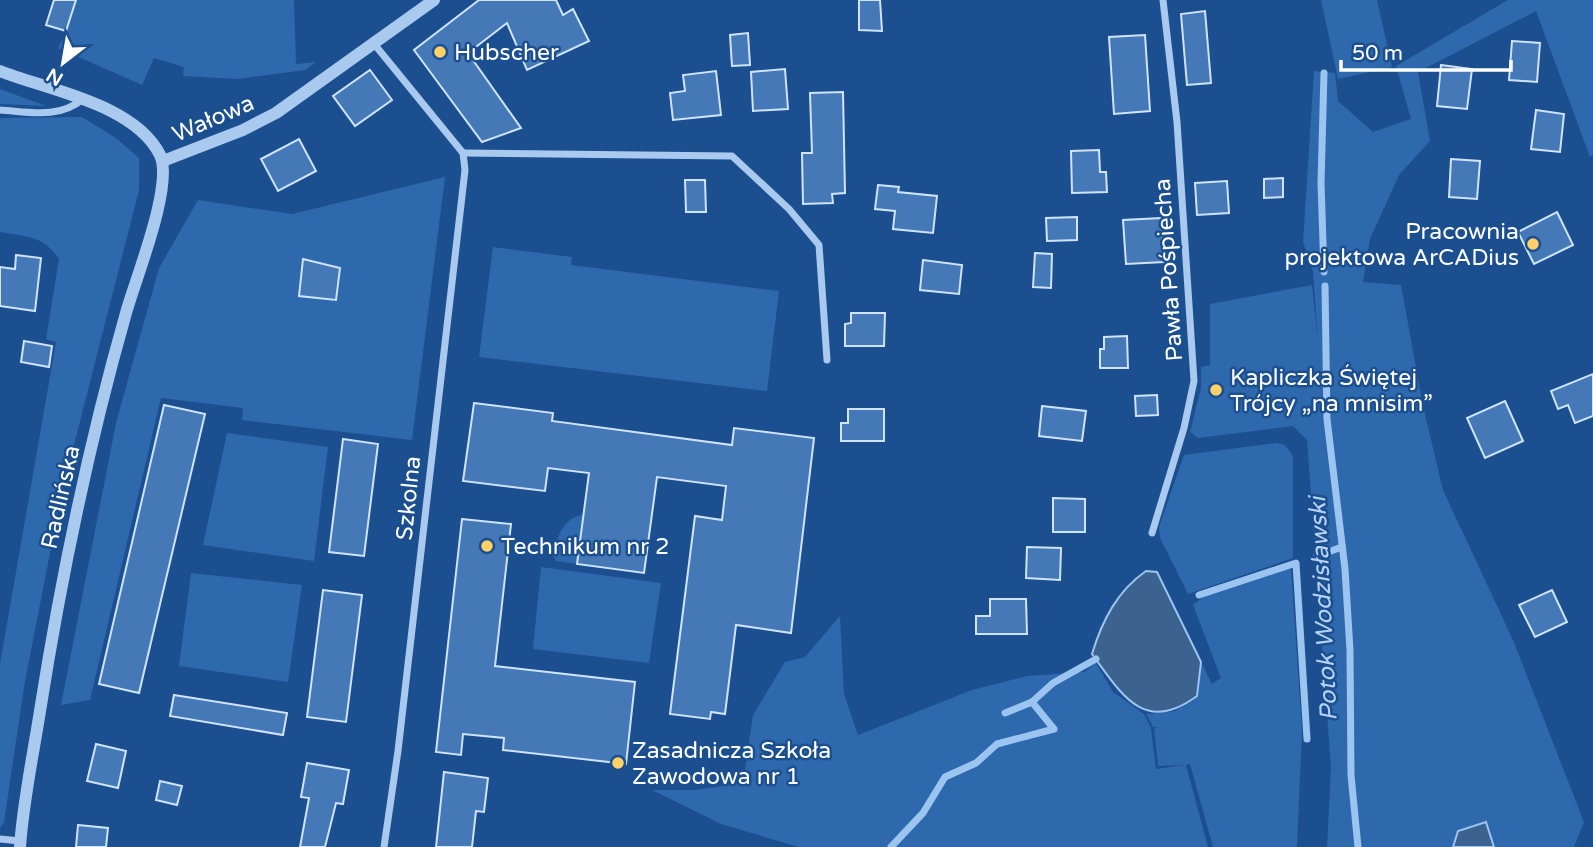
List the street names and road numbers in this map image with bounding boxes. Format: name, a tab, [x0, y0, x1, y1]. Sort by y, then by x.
street label: Wałowa	[168, 89, 258, 149]
street label: Pawła Pośpiecha	[1149, 178, 1189, 362]
street label: Radlińska	[35, 443, 86, 552]
street label: Szkolna	[391, 455, 427, 542]

